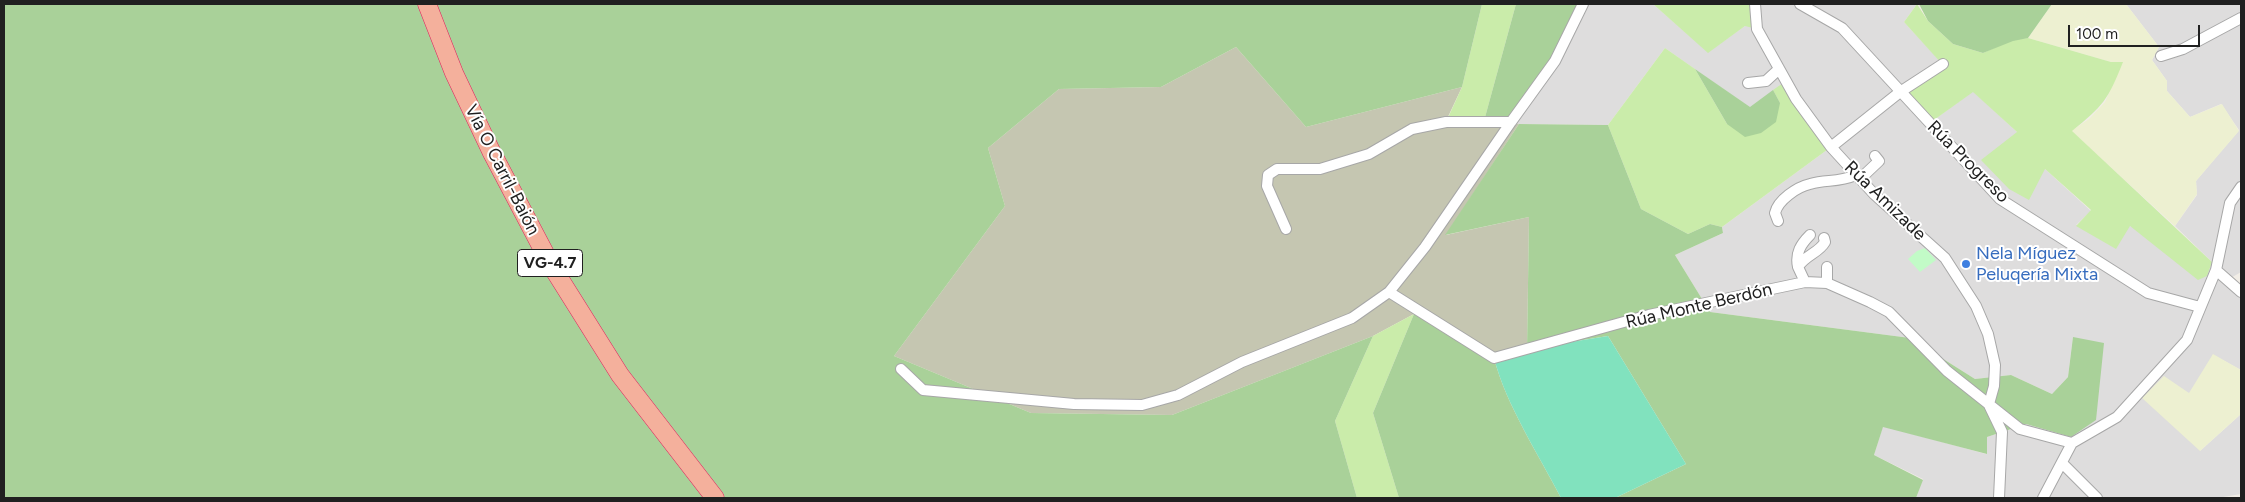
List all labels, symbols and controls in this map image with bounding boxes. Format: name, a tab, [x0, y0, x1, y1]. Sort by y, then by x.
scale bar	[2070, 15, 2202, 47]
text: 100 m	[2076, 25, 2118, 43]
street label: Vía O Carril-Baión	[460, 101, 544, 239]
street label: Rúa Progreso	[1922, 116, 2014, 208]
street label: Rúa Amizade	[1840, 157, 1930, 245]
place label: Nela Míguez Peluqería Mixta	[1976, 243, 2098, 286]
road number: VG-4.7	[518, 250, 582, 276]
marker: Nela Míguez Peluqería Mixta	[1960, 258, 1972, 270]
street label: Rúa Monte Berdón	[1624, 279, 1774, 333]

